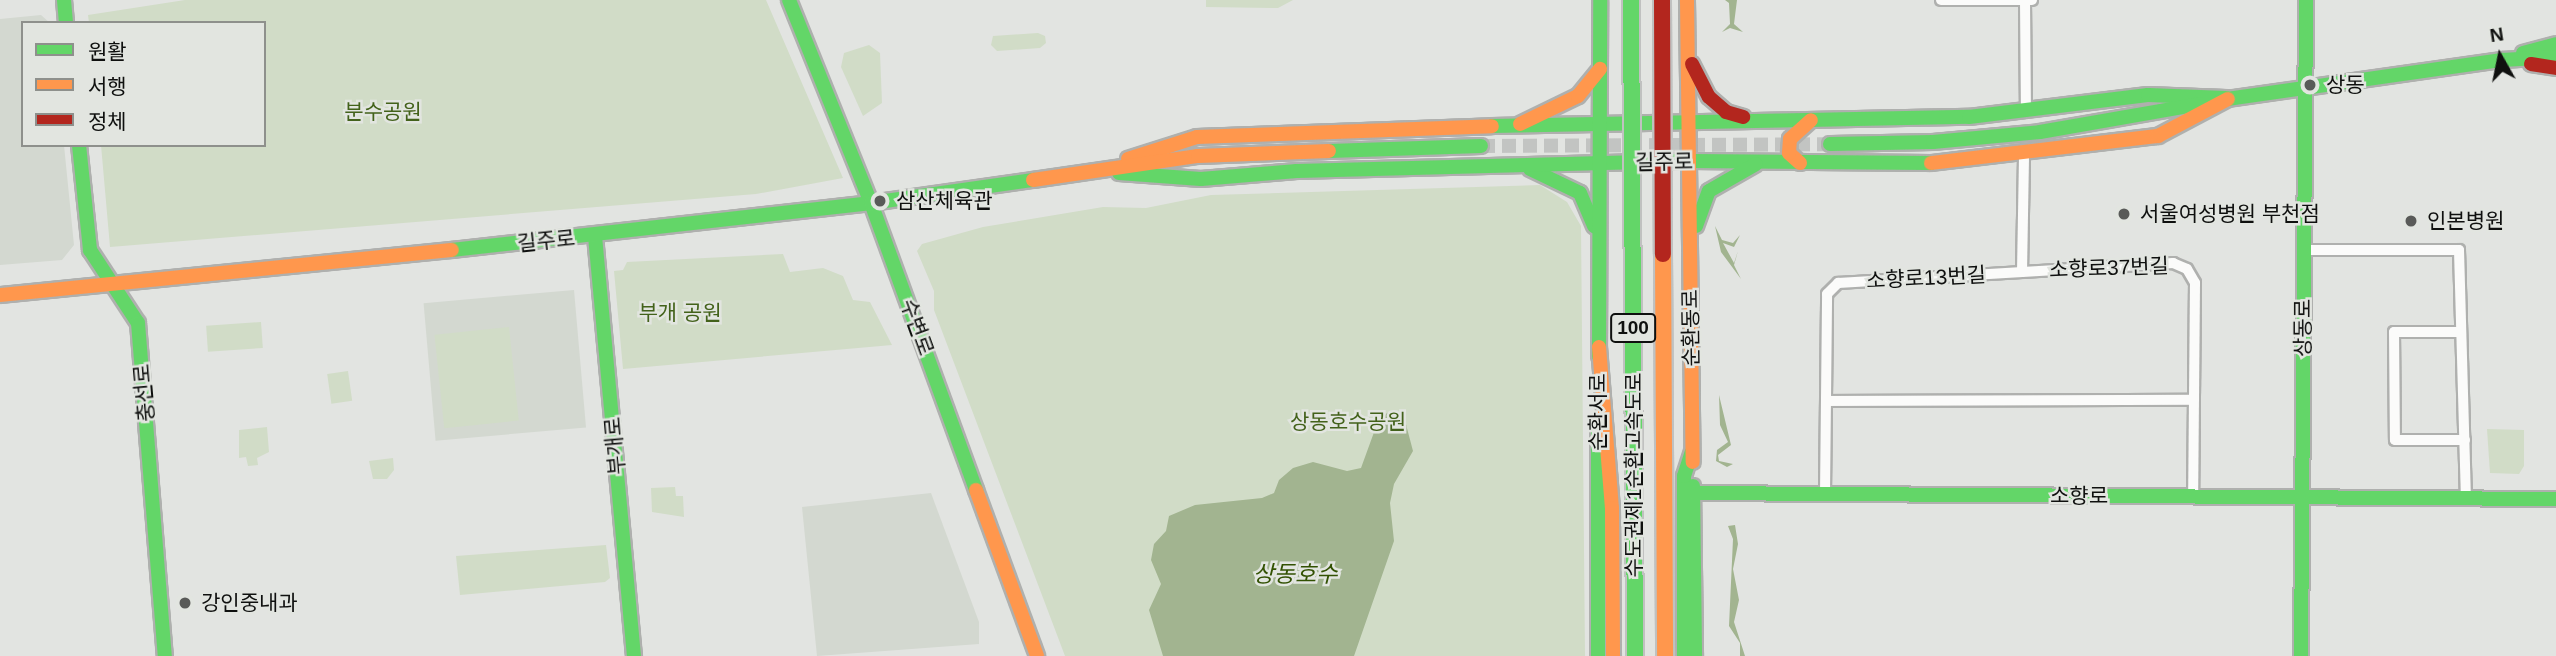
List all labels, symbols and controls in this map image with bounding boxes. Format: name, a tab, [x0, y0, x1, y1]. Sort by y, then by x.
legend	[21, 21, 266, 147]
north arrow	[2465, 21, 2535, 91]
text: N	[2488, 23, 2505, 46]
text: 원활	[88, 40, 127, 63]
place label: 상동	[2326, 72, 2365, 98]
text: 서행	[88, 75, 127, 98]
marker: 상동	[2300, 75, 2320, 95]
park label: 분수공원	[344, 99, 422, 125]
text: 정체	[88, 110, 127, 133]
street label: 길주로	[1635, 149, 1693, 175]
place label: 삼산체육관	[896, 188, 993, 214]
marker: 삼산체육관	[870, 191, 890, 211]
place label: 서울여성병원 부천점	[2140, 201, 2320, 227]
marker: 서울여성병원 부천점	[2114, 204, 2134, 224]
place label: 인본병원	[2427, 208, 2504, 234]
marker: 인본병원	[2401, 211, 2421, 231]
street label: 길주로	[516, 225, 576, 257]
street label: 소향로37번길	[2049, 253, 2169, 283]
street label: 소향로13번길	[1865, 262, 1987, 294]
street label: 순환동로	[1678, 289, 1704, 367]
street label: 수변로	[895, 295, 939, 359]
street label: 상동로	[2290, 299, 2316, 357]
park label: 부개 공원	[638, 300, 722, 326]
road number: 100	[1608, 312, 1658, 344]
street label: 충선로	[129, 363, 159, 423]
street label: 순환서로	[1585, 373, 1611, 451]
street label: 수도권제1순환고속도로	[1621, 373, 1647, 577]
park label: 상동호수공원	[1290, 409, 1406, 435]
street label: 부개로	[600, 416, 630, 476]
street label: 소향로	[2050, 483, 2108, 509]
water label: 상동호수	[1253, 560, 1337, 588]
place label: 강인중내과	[201, 590, 298, 616]
marker: 강인중내과	[175, 593, 195, 613]

